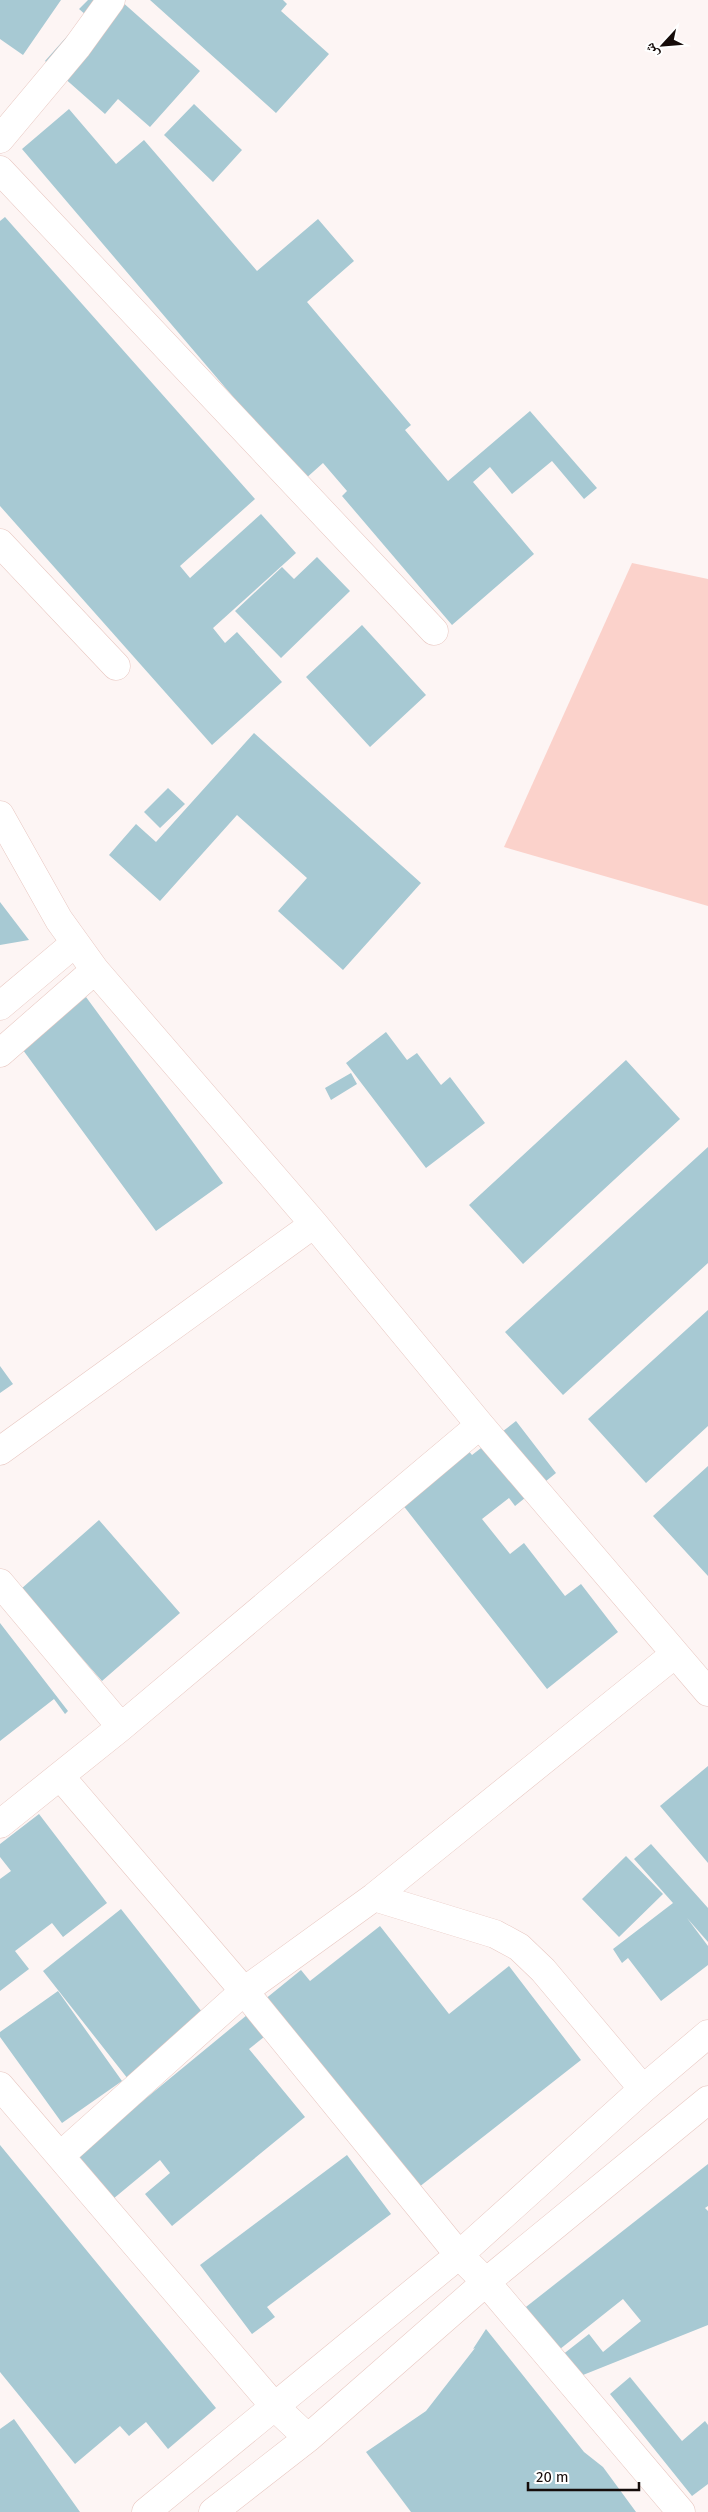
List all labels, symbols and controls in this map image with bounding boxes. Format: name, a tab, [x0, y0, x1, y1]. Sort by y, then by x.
north arrow	[638, 20, 688, 70]
text: ش	[641, 40, 663, 61]
scale bar	[528, 2460, 639, 2492]
text: 20 m	[536, 2468, 569, 2486]

